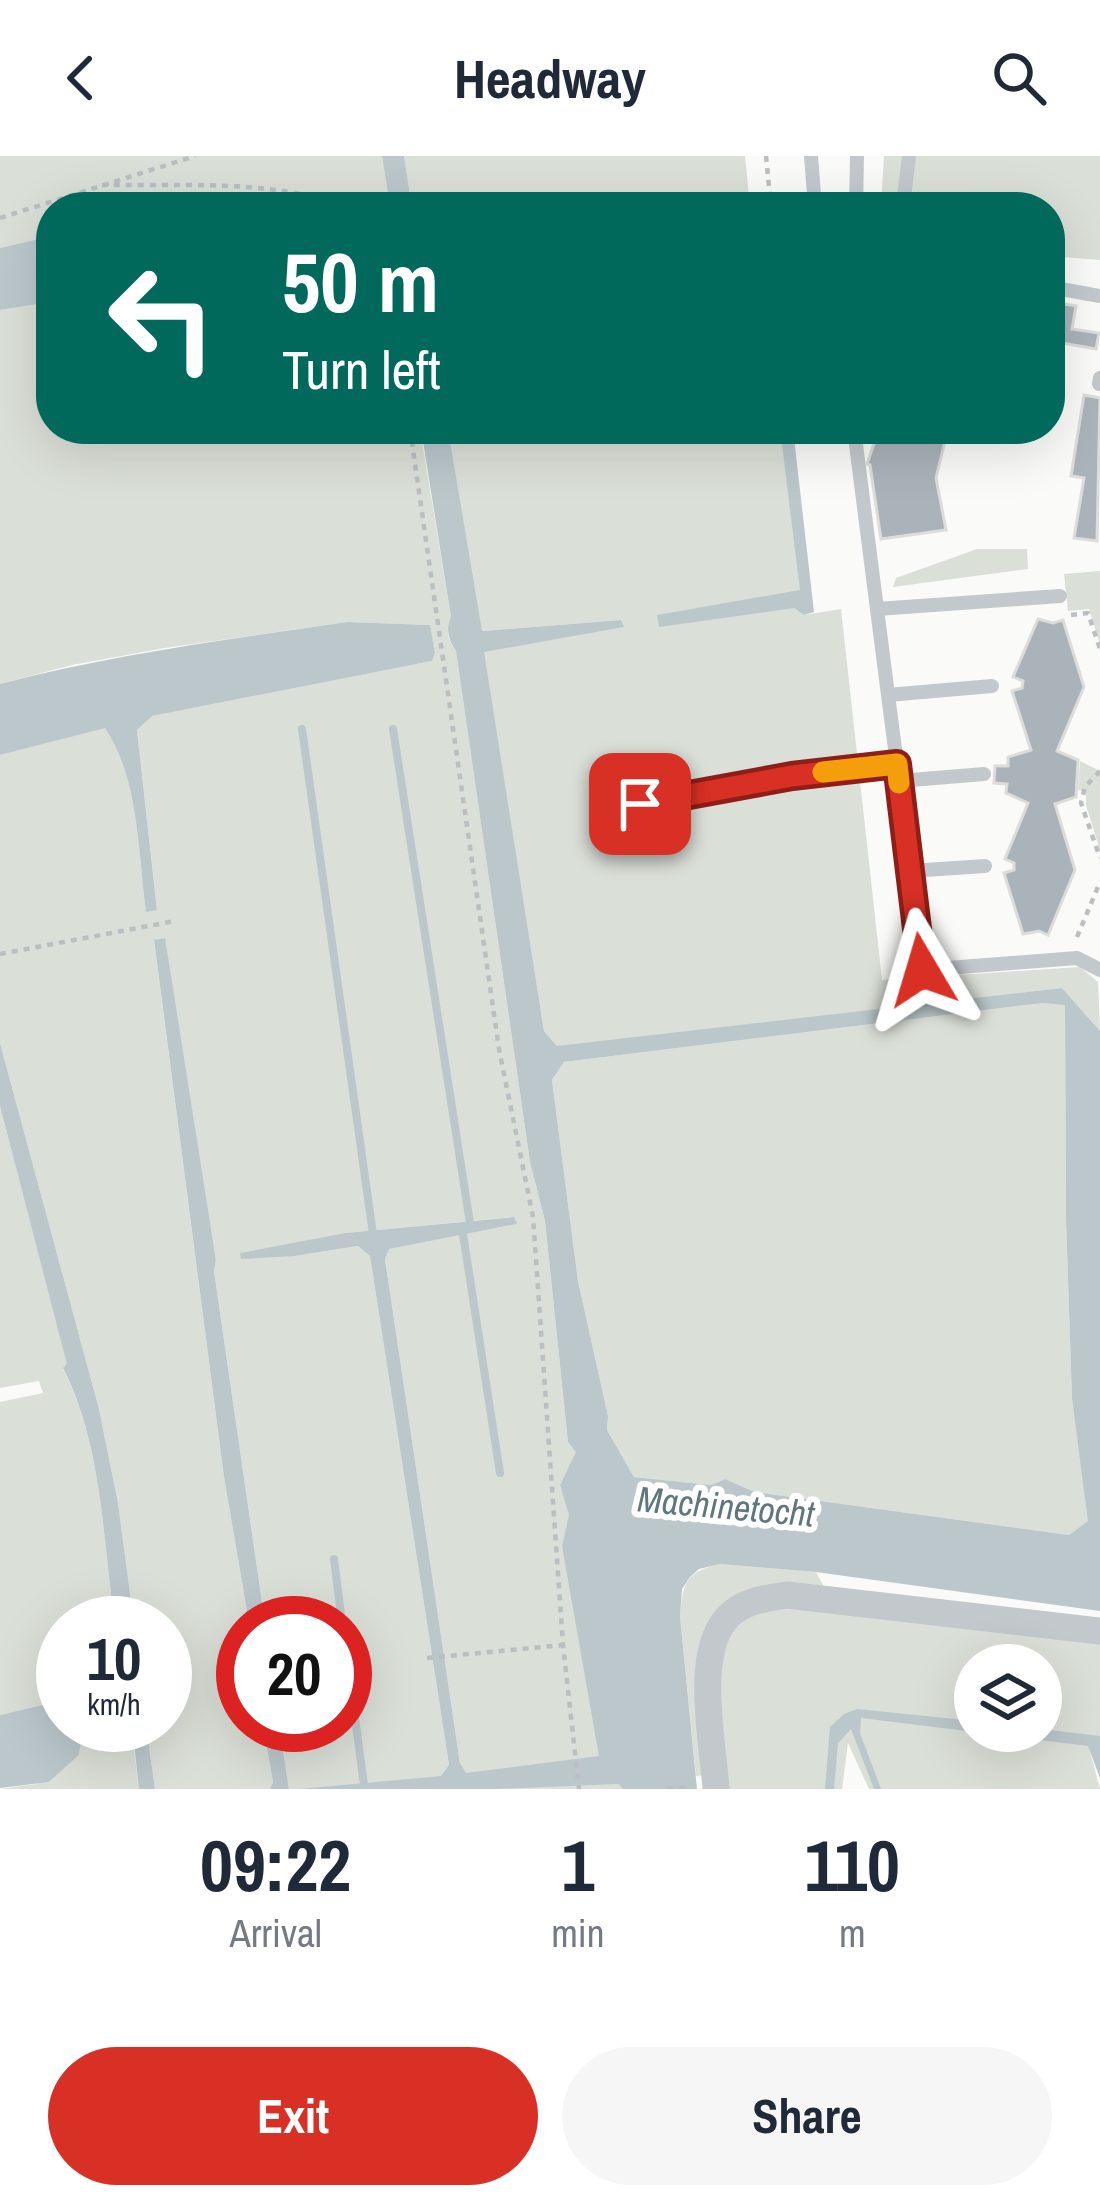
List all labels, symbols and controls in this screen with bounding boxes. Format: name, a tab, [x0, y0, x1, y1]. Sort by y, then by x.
text: Headway	[454, 42, 646, 115]
icon: back	[48, 45, 114, 111]
icon: search	[986, 45, 1052, 111]
text: 50 m	[282, 225, 439, 338]
icon: left	[84, 240, 240, 396]
text: Turn left	[282, 333, 441, 406]
pin	[589, 753, 691, 855]
icon: arrive	[607, 771, 673, 837]
position arrow	[859, 907, 985, 1033]
water label: Machinetocht	[636, 1474, 817, 1538]
speed limit sign: 20	[216, 1596, 372, 1752]
text: 10	[87, 1618, 141, 1699]
map controls	[954, 1644, 1062, 1752]
button: layers	[954, 1644, 1062, 1752]
text: km/h	[87, 1684, 141, 1724]
text: 09:22	[200, 1816, 351, 1913]
text: 1	[561, 1816, 594, 1913]
text: 110	[805, 1816, 900, 1913]
text: Arrival	[229, 1907, 322, 1959]
text: min	[551, 1907, 605, 1959]
text: m	[839, 1907, 866, 1959]
button: Exit	[48, 2047, 538, 2185]
button: Share	[562, 2047, 1052, 2185]

